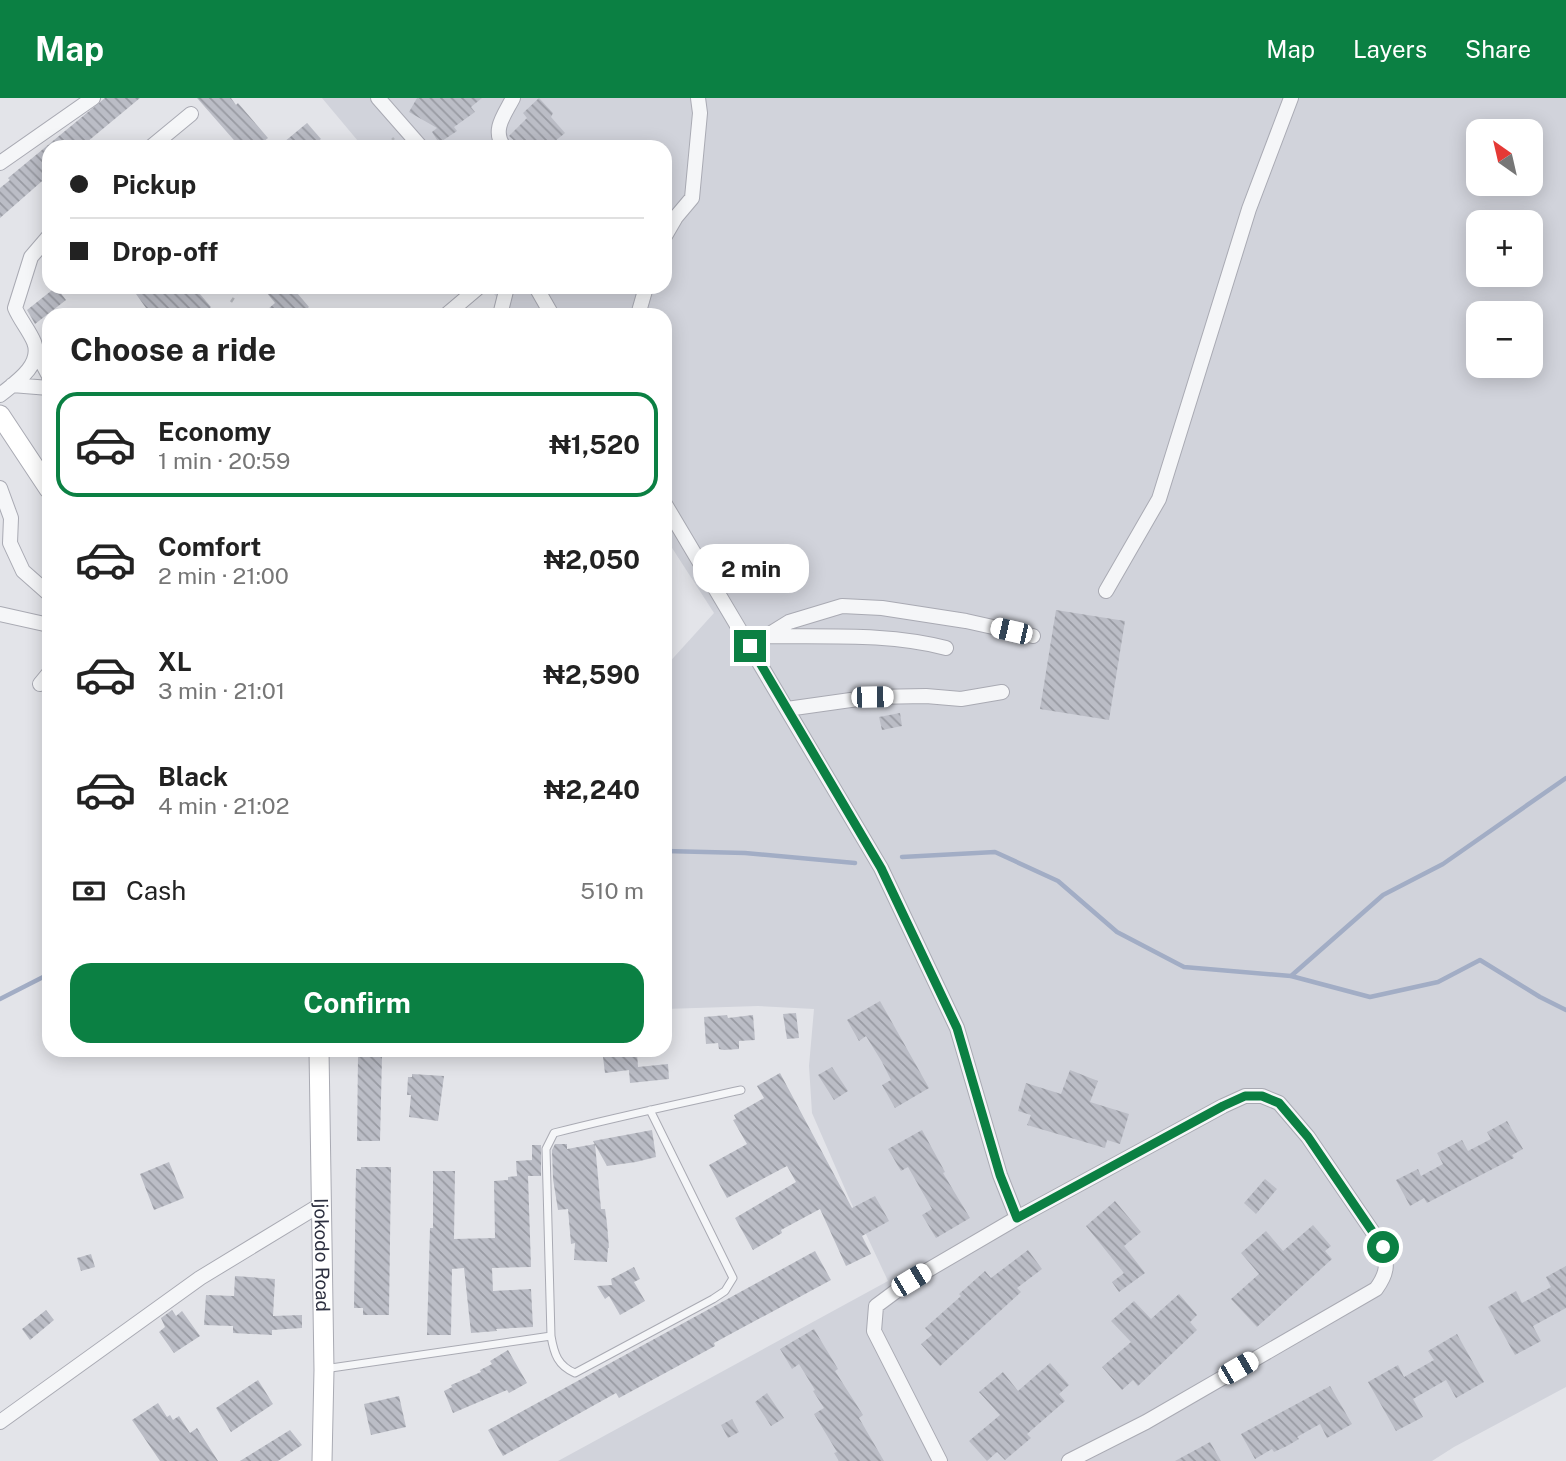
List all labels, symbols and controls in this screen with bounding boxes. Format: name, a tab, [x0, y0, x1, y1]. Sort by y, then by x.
text: Map	[35, 30, 104, 68]
text: Map	[1266, 35, 1315, 63]
text: Layers	[1353, 35, 1427, 63]
text: Share	[1465, 35, 1531, 63]
north arrow	[1466, 119, 1544, 196]
map controls	[1466, 119, 1543, 378]
text: Pickup	[112, 169, 196, 200]
button: +	[1466, 210, 1543, 287]
text: Drop-off	[112, 236, 218, 267]
button: −	[1466, 301, 1543, 378]
text: Choose a ride	[70, 331, 276, 368]
icon: car	[74, 413, 137, 476]
text: Economy	[158, 416, 271, 447]
text: ₦1,520	[549, 429, 640, 460]
text: 1 min · 20:59	[158, 447, 290, 474]
icon: car	[74, 528, 137, 591]
text: Comfort	[158, 531, 261, 562]
text: ₦2,050	[544, 544, 640, 575]
callout: 2 min	[692, 545, 808, 594]
text: 2 min	[721, 555, 781, 582]
text: 2 min · 21:00	[158, 562, 289, 589]
car	[989, 616, 1034, 646]
route end	[734, 630, 766, 662]
icon: car	[74, 643, 137, 706]
text: XL	[158, 646, 192, 677]
text: ₦2,590	[543, 659, 640, 690]
text: 3 min · 21:01	[158, 677, 285, 704]
car	[851, 686, 894, 708]
icon: car	[74, 758, 137, 821]
text: Black	[158, 761, 228, 792]
text: ₦2,240	[544, 774, 640, 805]
text: 4 min · 21:02	[158, 792, 289, 819]
icon: cash	[70, 872, 108, 910]
text: Cash	[126, 875, 186, 906]
text: 510 m	[580, 877, 644, 904]
button: Confirm	[70, 963, 644, 1043]
street label: Ijokodo Road	[310, 1198, 334, 1312]
route start	[1367, 1231, 1399, 1263]
car	[888, 1260, 935, 1300]
car	[1215, 1348, 1262, 1388]

